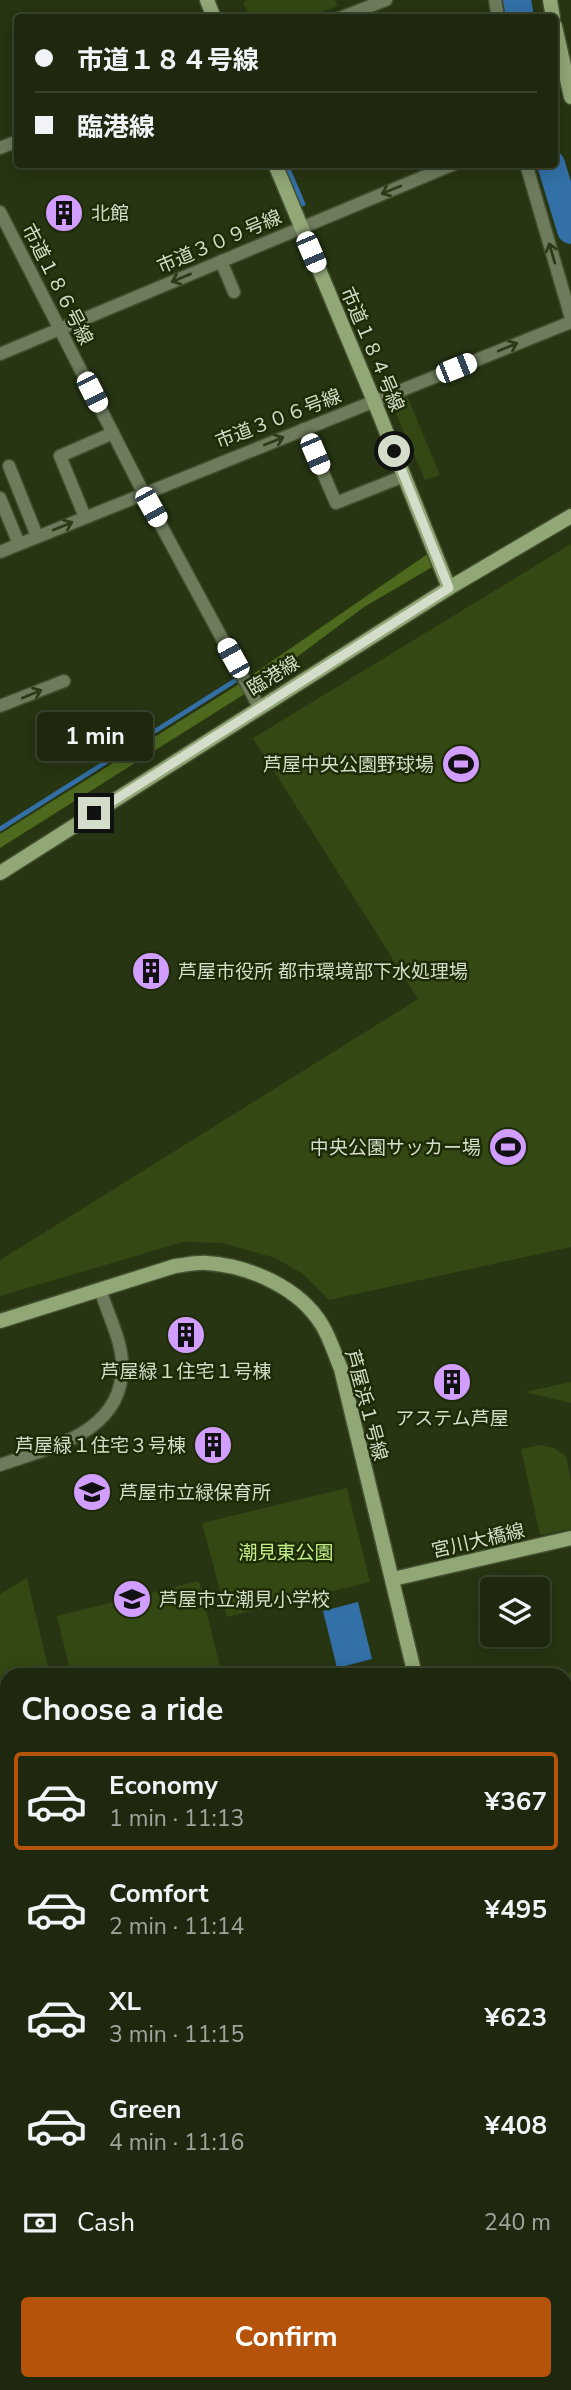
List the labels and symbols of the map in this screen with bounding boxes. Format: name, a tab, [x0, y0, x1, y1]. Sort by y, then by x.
one-way arrow	[380, 185, 402, 198]
building icon: 北館	[43, 192, 85, 234]
place label: 北館	[91, 201, 129, 227]
street label: 市道３０９号線	[153, 204, 286, 280]
street label: 市道１８６号線	[15, 219, 99, 350]
car	[294, 229, 329, 275]
one-way arrow	[544, 242, 557, 264]
one-way arrow	[171, 272, 192, 285]
street label: 市道１８４号線	[334, 283, 410, 416]
one-way arrow	[497, 340, 519, 353]
car	[433, 350, 480, 386]
car	[74, 369, 111, 415]
street label: 市道３０６号線	[212, 383, 345, 455]
car	[298, 431, 333, 477]
one-way arrow	[263, 433, 285, 446]
route start	[378, 435, 410, 467]
car	[132, 484, 171, 530]
one-way arrow	[52, 518, 73, 531]
car	[214, 635, 253, 681]
street label: 臨港線	[242, 650, 305, 702]
one-way arrow	[21, 686, 42, 699]
callout: 1 min	[36, 712, 152, 760]
sports icon: 芦屋中央公園野球場	[440, 743, 482, 785]
place label: 芦屋中央公園野球場	[263, 752, 434, 778]
route end	[78, 797, 110, 829]
building icon: 芦屋市役所 都市環境部下水処理場	[130, 950, 172, 992]
place label: 芦屋市役所 都市環境部下水処理場	[178, 959, 468, 985]
sports icon: 中央公園サッカー場	[487, 1126, 529, 1168]
place label: 中央公園サッカー場	[310, 1135, 481, 1161]
building icon: 芦屋緑１住宅１号棟	[165, 1314, 207, 1356]
street label: 芦屋浜１号線	[339, 1347, 393, 1464]
place label: 芦屋緑１住宅１号棟	[100, 1359, 272, 1385]
building icon: アステム芦屋	[431, 1361, 473, 1403]
place label: アステム芦屋	[395, 1406, 509, 1432]
building icon: 芦屋緑１住宅３号棟	[192, 1424, 234, 1466]
place label: 芦屋緑１住宅３号棟	[15, 1433, 186, 1459]
school or university icon: 芦屋市立緑保育所	[71, 1471, 113, 1513]
place label: 芦屋市立緑保育所	[119, 1480, 271, 1506]
street label: 宮川大橋線	[429, 1518, 527, 1564]
park label: 潮見東公園	[238, 1540, 334, 1566]
school or university icon: 芦屋市立潮見小学校	[111, 1578, 153, 1620]
place label: 芦屋市立潮見小学校	[159, 1587, 330, 1613]

